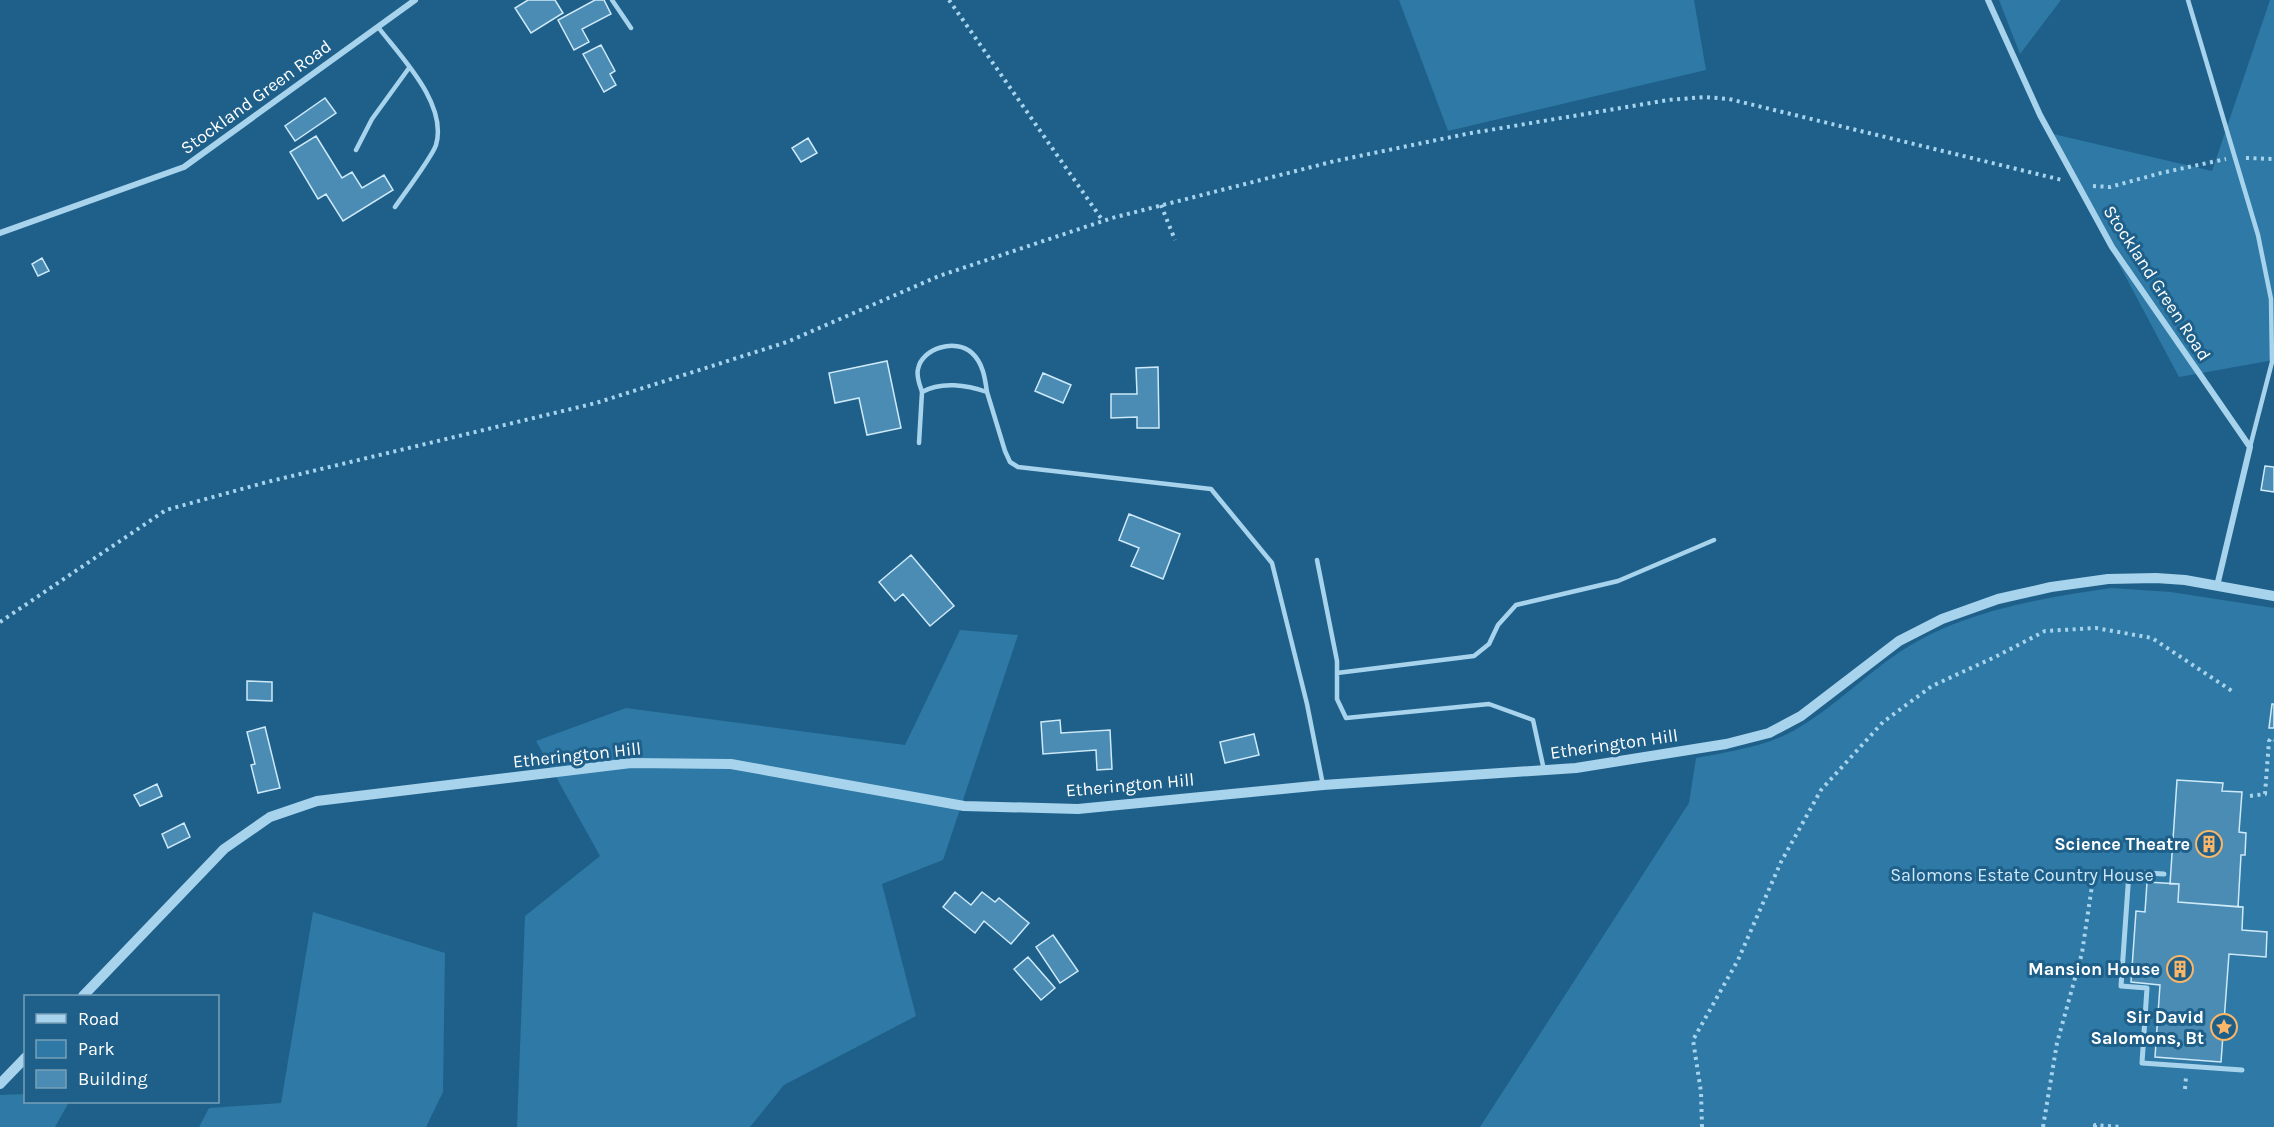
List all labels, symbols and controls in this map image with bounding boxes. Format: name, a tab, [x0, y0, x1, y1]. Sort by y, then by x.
street label: Stockland Green Road	[176, 35, 336, 159]
street label: Stockland Green Road	[2099, 201, 2215, 365]
street label: Etherington Hill	[1549, 724, 1679, 764]
street label: Etherington Hill	[512, 737, 642, 773]
street label: Etherington Hill	[1065, 768, 1195, 802]
building icon: Science Theatre	[2194, 829, 2224, 859]
place label: Science Theatre	[2054, 833, 2190, 855]
park label: Salomons Estate Country House	[1890, 864, 2154, 886]
building icon: Mansion House	[2165, 954, 2195, 984]
place label: Mansion House	[2028, 958, 2160, 980]
legend	[24, 995, 219, 1103]
place label: Sir David Salomons, Bt	[2090, 1006, 2204, 1049]
text: Road	[78, 1008, 119, 1030]
place icon: Sir David Salomons, Bt	[2209, 1012, 2239, 1042]
text: Park	[78, 1038, 115, 1060]
text: Building	[78, 1068, 148, 1090]

